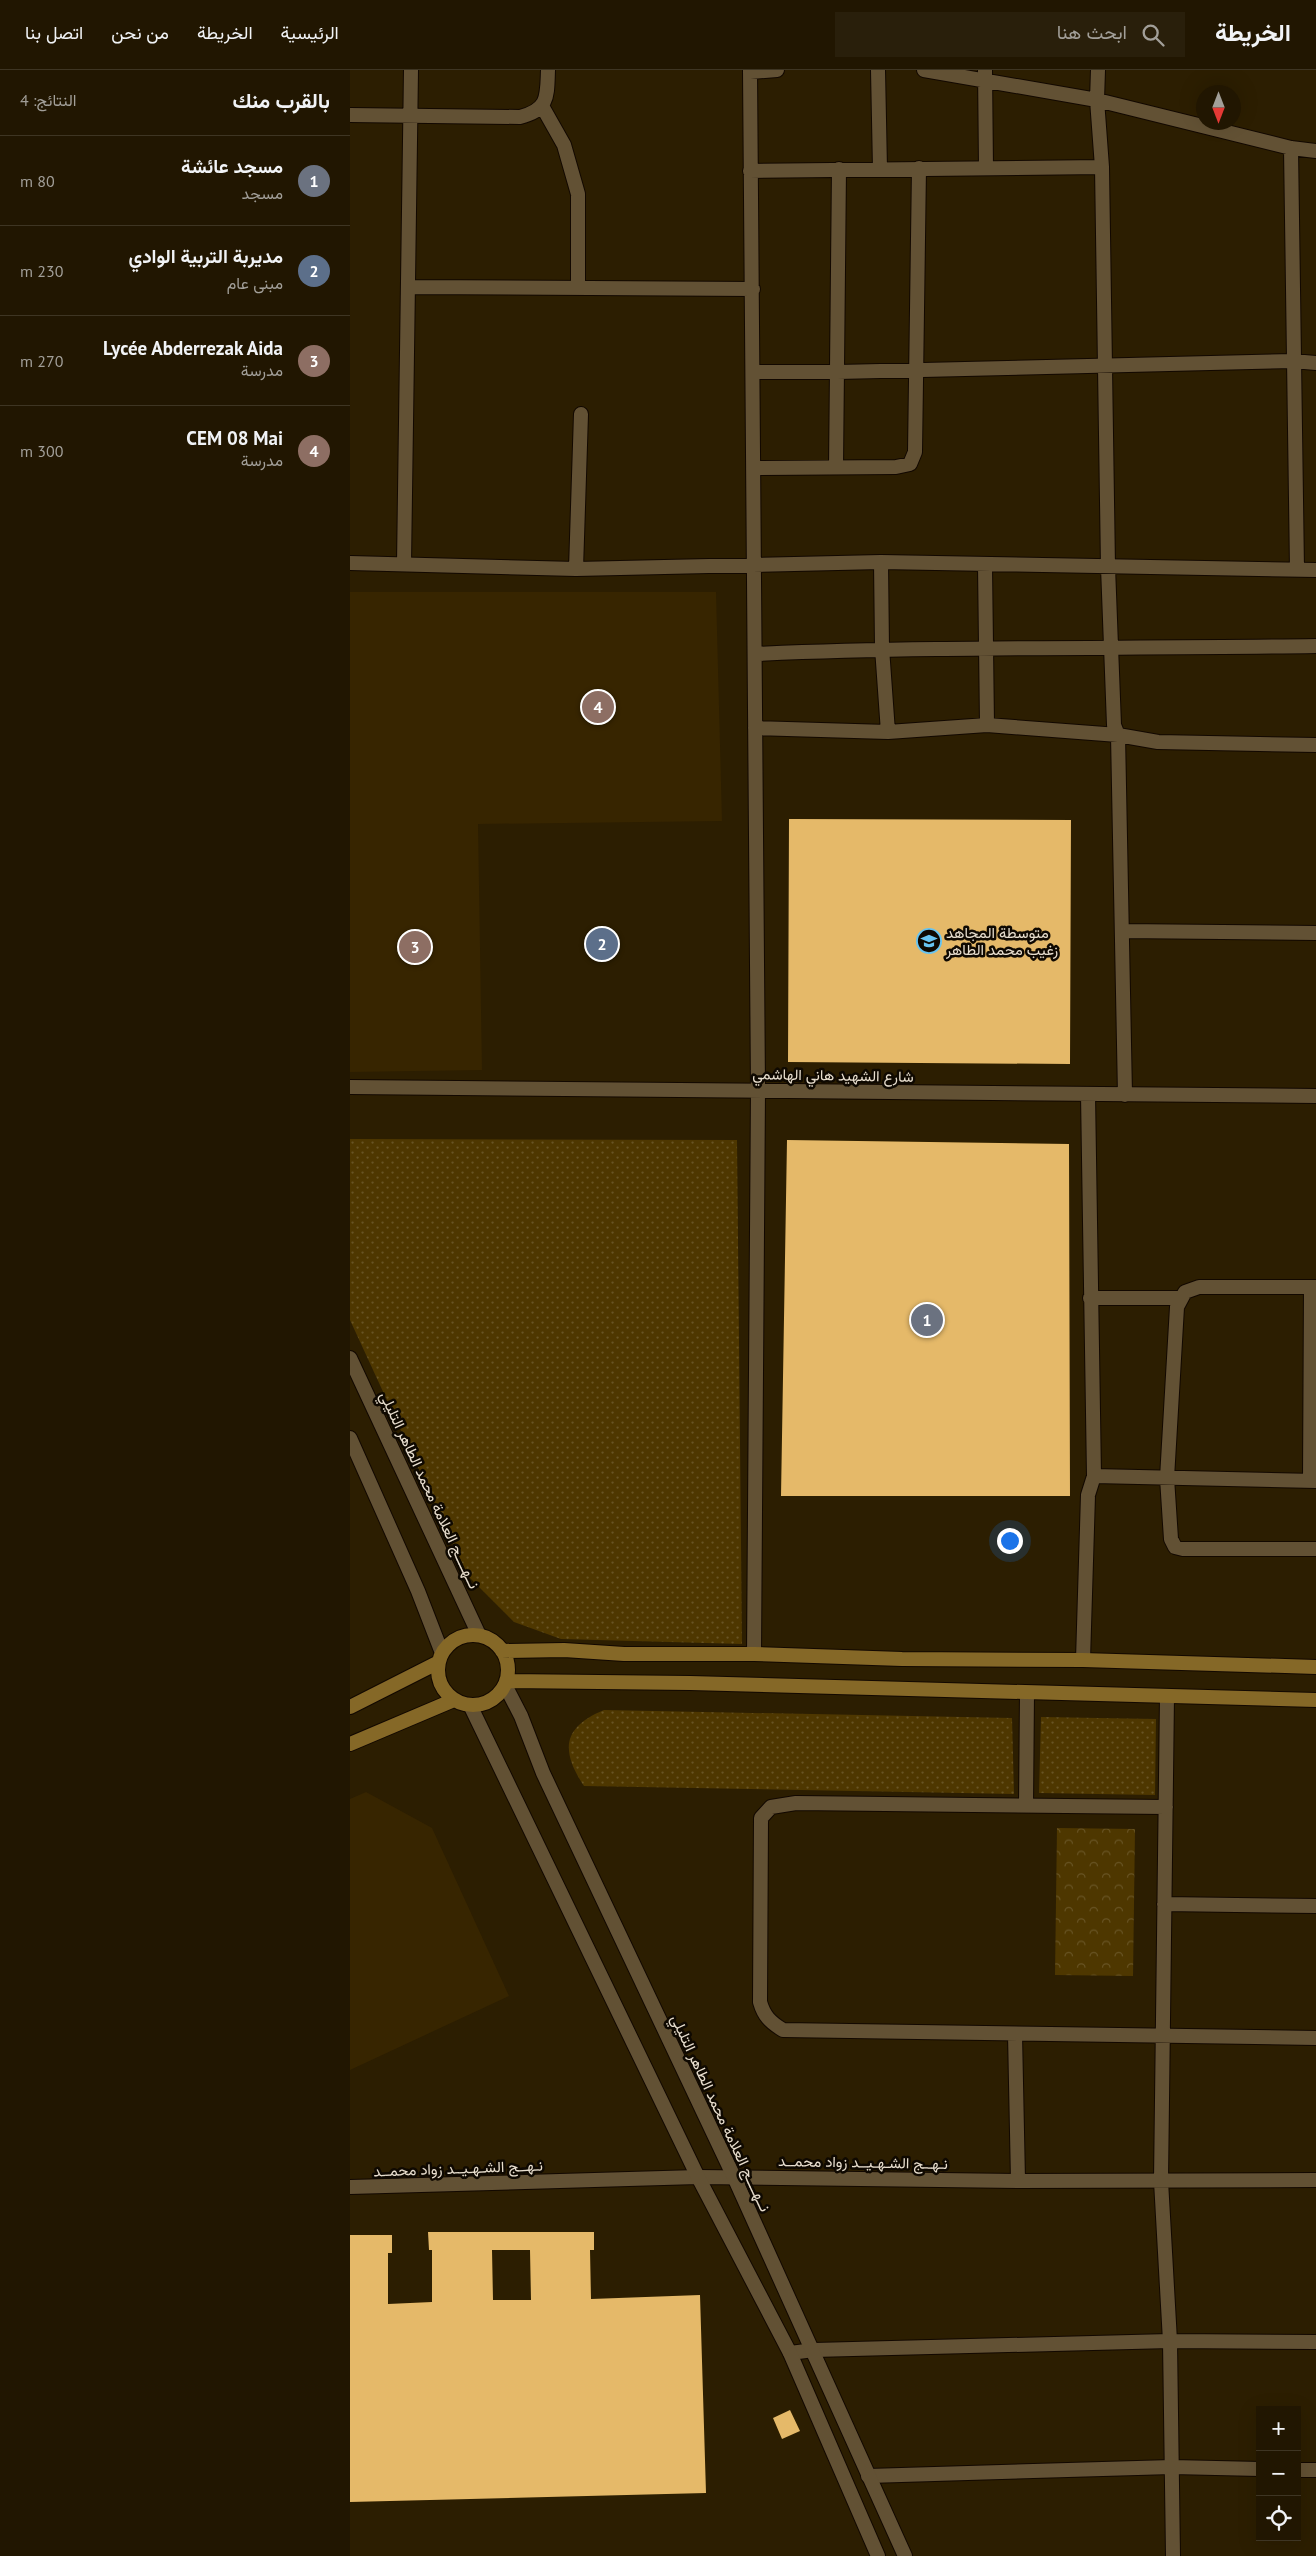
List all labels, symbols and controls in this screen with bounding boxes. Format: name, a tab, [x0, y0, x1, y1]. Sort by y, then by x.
search box	[835, 12, 1185, 57]
text: الخريطة	[1215, 17, 1291, 48]
text: ابحث هنا	[1057, 20, 1127, 44]
text: اتصل بنا	[25, 21, 83, 44]
text: من نحن	[111, 21, 169, 44]
text: الخريطة	[197, 21, 253, 44]
text: الرئيسية	[281, 21, 339, 44]
icon: search	[1139, 21, 1167, 49]
north arrow	[1196, 85, 1241, 130]
text: بالقرب منك	[232, 87, 330, 114]
text: النتائج: 4	[20, 90, 76, 110]
text: مسجد عائشة	[181, 154, 283, 178]
text: 80 m	[20, 171, 55, 191]
text: 1	[309, 171, 319, 191]
text: مسجد	[242, 183, 283, 203]
text: مديربة التربية الوادي	[128, 244, 283, 268]
text: 230 m	[20, 261, 63, 281]
text: 2	[309, 261, 319, 281]
text: مبنى عام	[227, 273, 283, 293]
text: Lycée Abderrezak Aida	[103, 336, 283, 360]
text: 270 m	[20, 351, 63, 371]
text: 3	[309, 351, 319, 371]
text: مدرسة	[241, 360, 283, 380]
text: CEM 08 Mai	[186, 426, 283, 450]
text: 300 m	[20, 441, 63, 461]
text: 4	[309, 441, 319, 461]
text: مدرسة	[241, 450, 283, 470]
pin: 4	[582, 688, 614, 726]
place label: متوسطة المجاهد زغيب محمد الطاهر	[945, 923, 1058, 959]
pin: 2	[586, 925, 618, 963]
pin: 3	[399, 928, 431, 966]
school or university icon: متوسطة المجاهد زغيب محمد الطاهر	[916, 928, 942, 954]
street label: شارع الشهيد هاني الهاشمي	[752, 1064, 914, 1090]
pin: 1	[911, 1301, 943, 1339]
street label: نــهــــج العلامة محمد الطاهر التليلي	[372, 1388, 484, 1593]
your location	[997, 1528, 1023, 1554]
street label: نــهــــج العلامة محمد الطاهر التليلي	[663, 2011, 775, 2216]
street label: نـهــج الشـهـيــد زواد محمــد	[778, 2151, 948, 2175]
street label: نـهــج الشـهـيــد زواد محمــد	[373, 2156, 543, 2182]
map controls	[1256, 2406, 1301, 2541]
button: +	[1256, 2406, 1301, 2451]
button: −	[1256, 2451, 1301, 2496]
button: locate	[1256, 2496, 1301, 2541]

